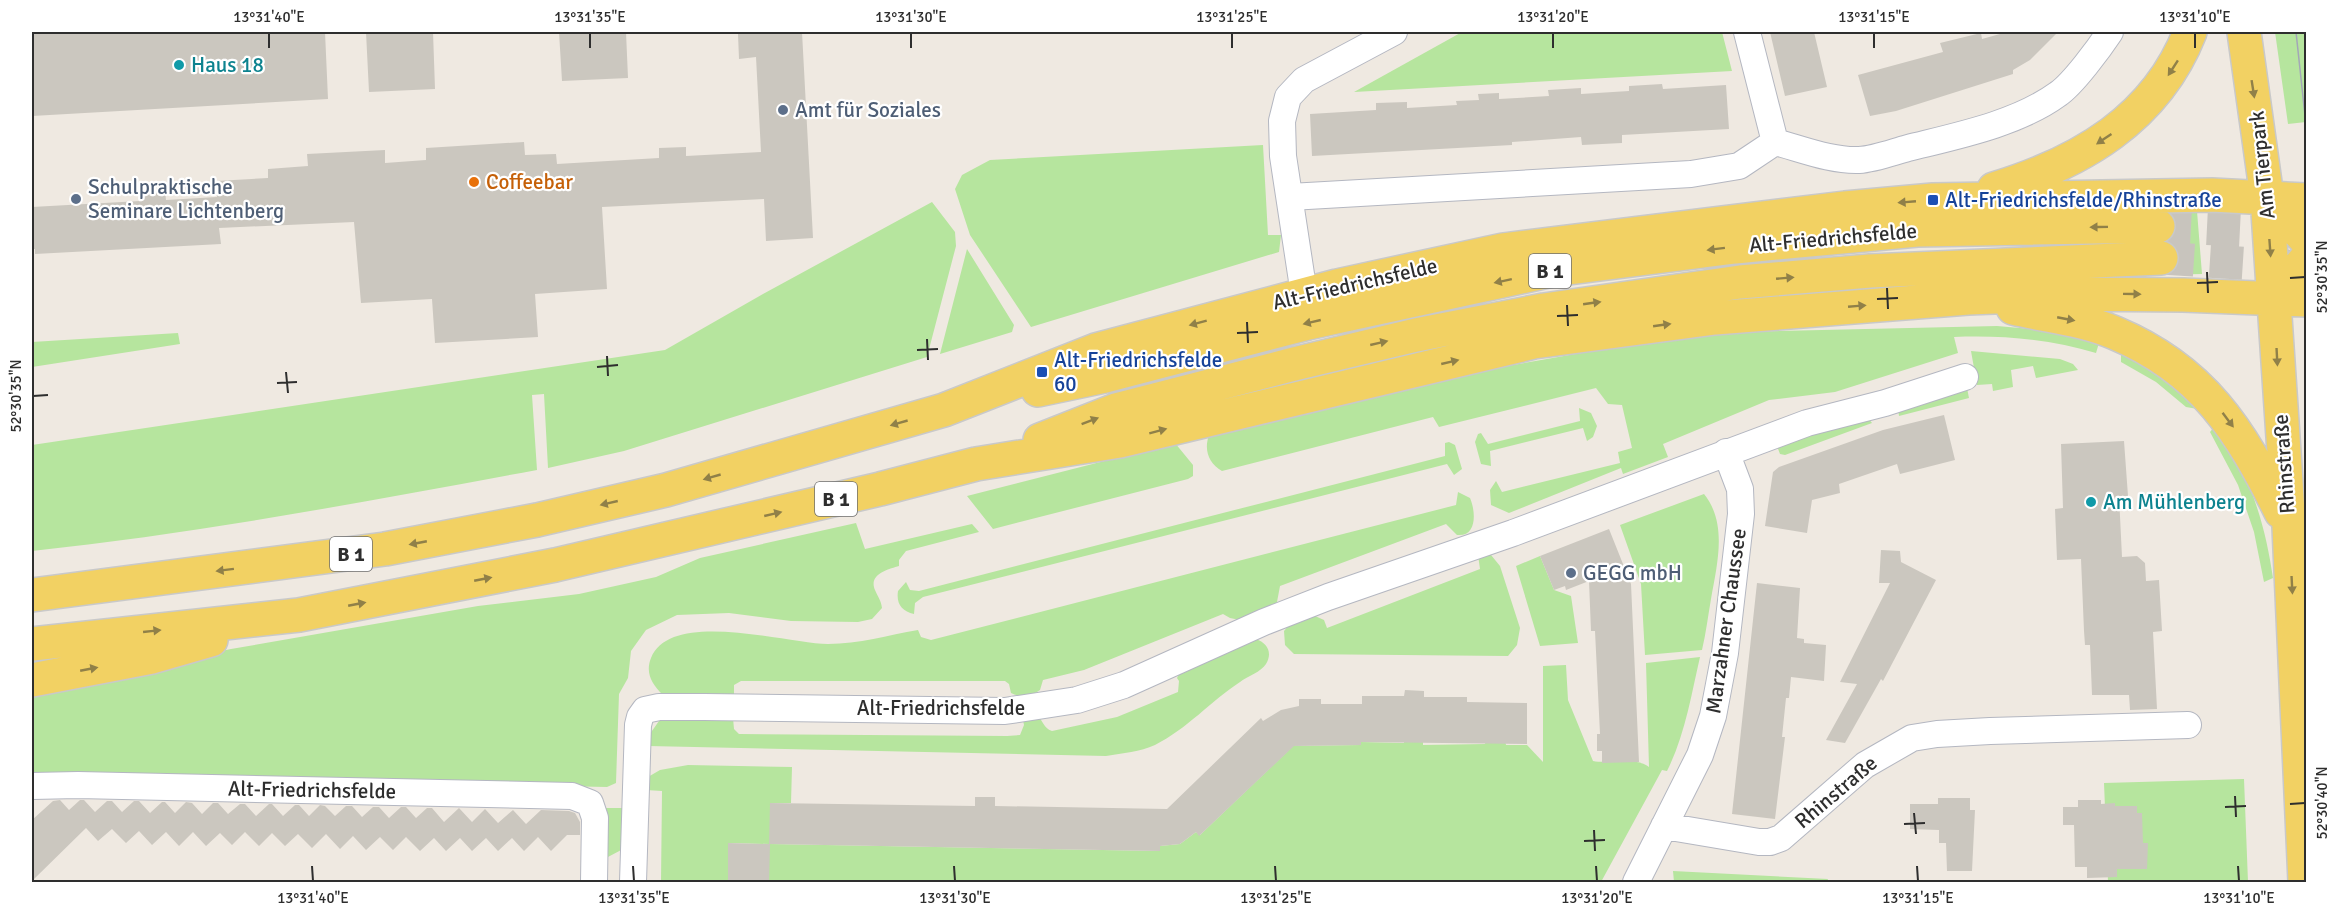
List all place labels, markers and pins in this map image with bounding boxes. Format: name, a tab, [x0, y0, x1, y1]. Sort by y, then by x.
place label: Haus 18	[191, 52, 264, 78]
marker: Haus 18	[172, 58, 186, 72]
place label: Amt für Soziales	[795, 97, 941, 123]
marker: Amt für Soziales	[776, 103, 790, 117]
place label: Coffeebar	[486, 169, 573, 195]
place label: Schulpraktische Seminare Lichtenberg	[88, 174, 284, 224]
marker: Coffeebar	[467, 175, 481, 189]
place label: Alt-Friedrichsfelde/Rhinstraße	[1945, 187, 2222, 213]
marker: Schulpraktische Seminare Lichtenberg	[69, 192, 83, 206]
marker: Alt-Friedrichsfelde/Rhinstraße	[1926, 193, 1940, 207]
place label: Alt-Friedrichsfelde 60	[1054, 347, 1222, 397]
marker: Alt-Friedrichsfelde 60	[1035, 365, 1049, 379]
place label: Am Mühlenberg	[2103, 489, 2245, 515]
marker: Am Mühlenberg	[2084, 495, 2098, 509]
place label: GEGG mbH	[1583, 560, 1682, 586]
marker: GEGG mbH	[1564, 566, 1578, 580]

